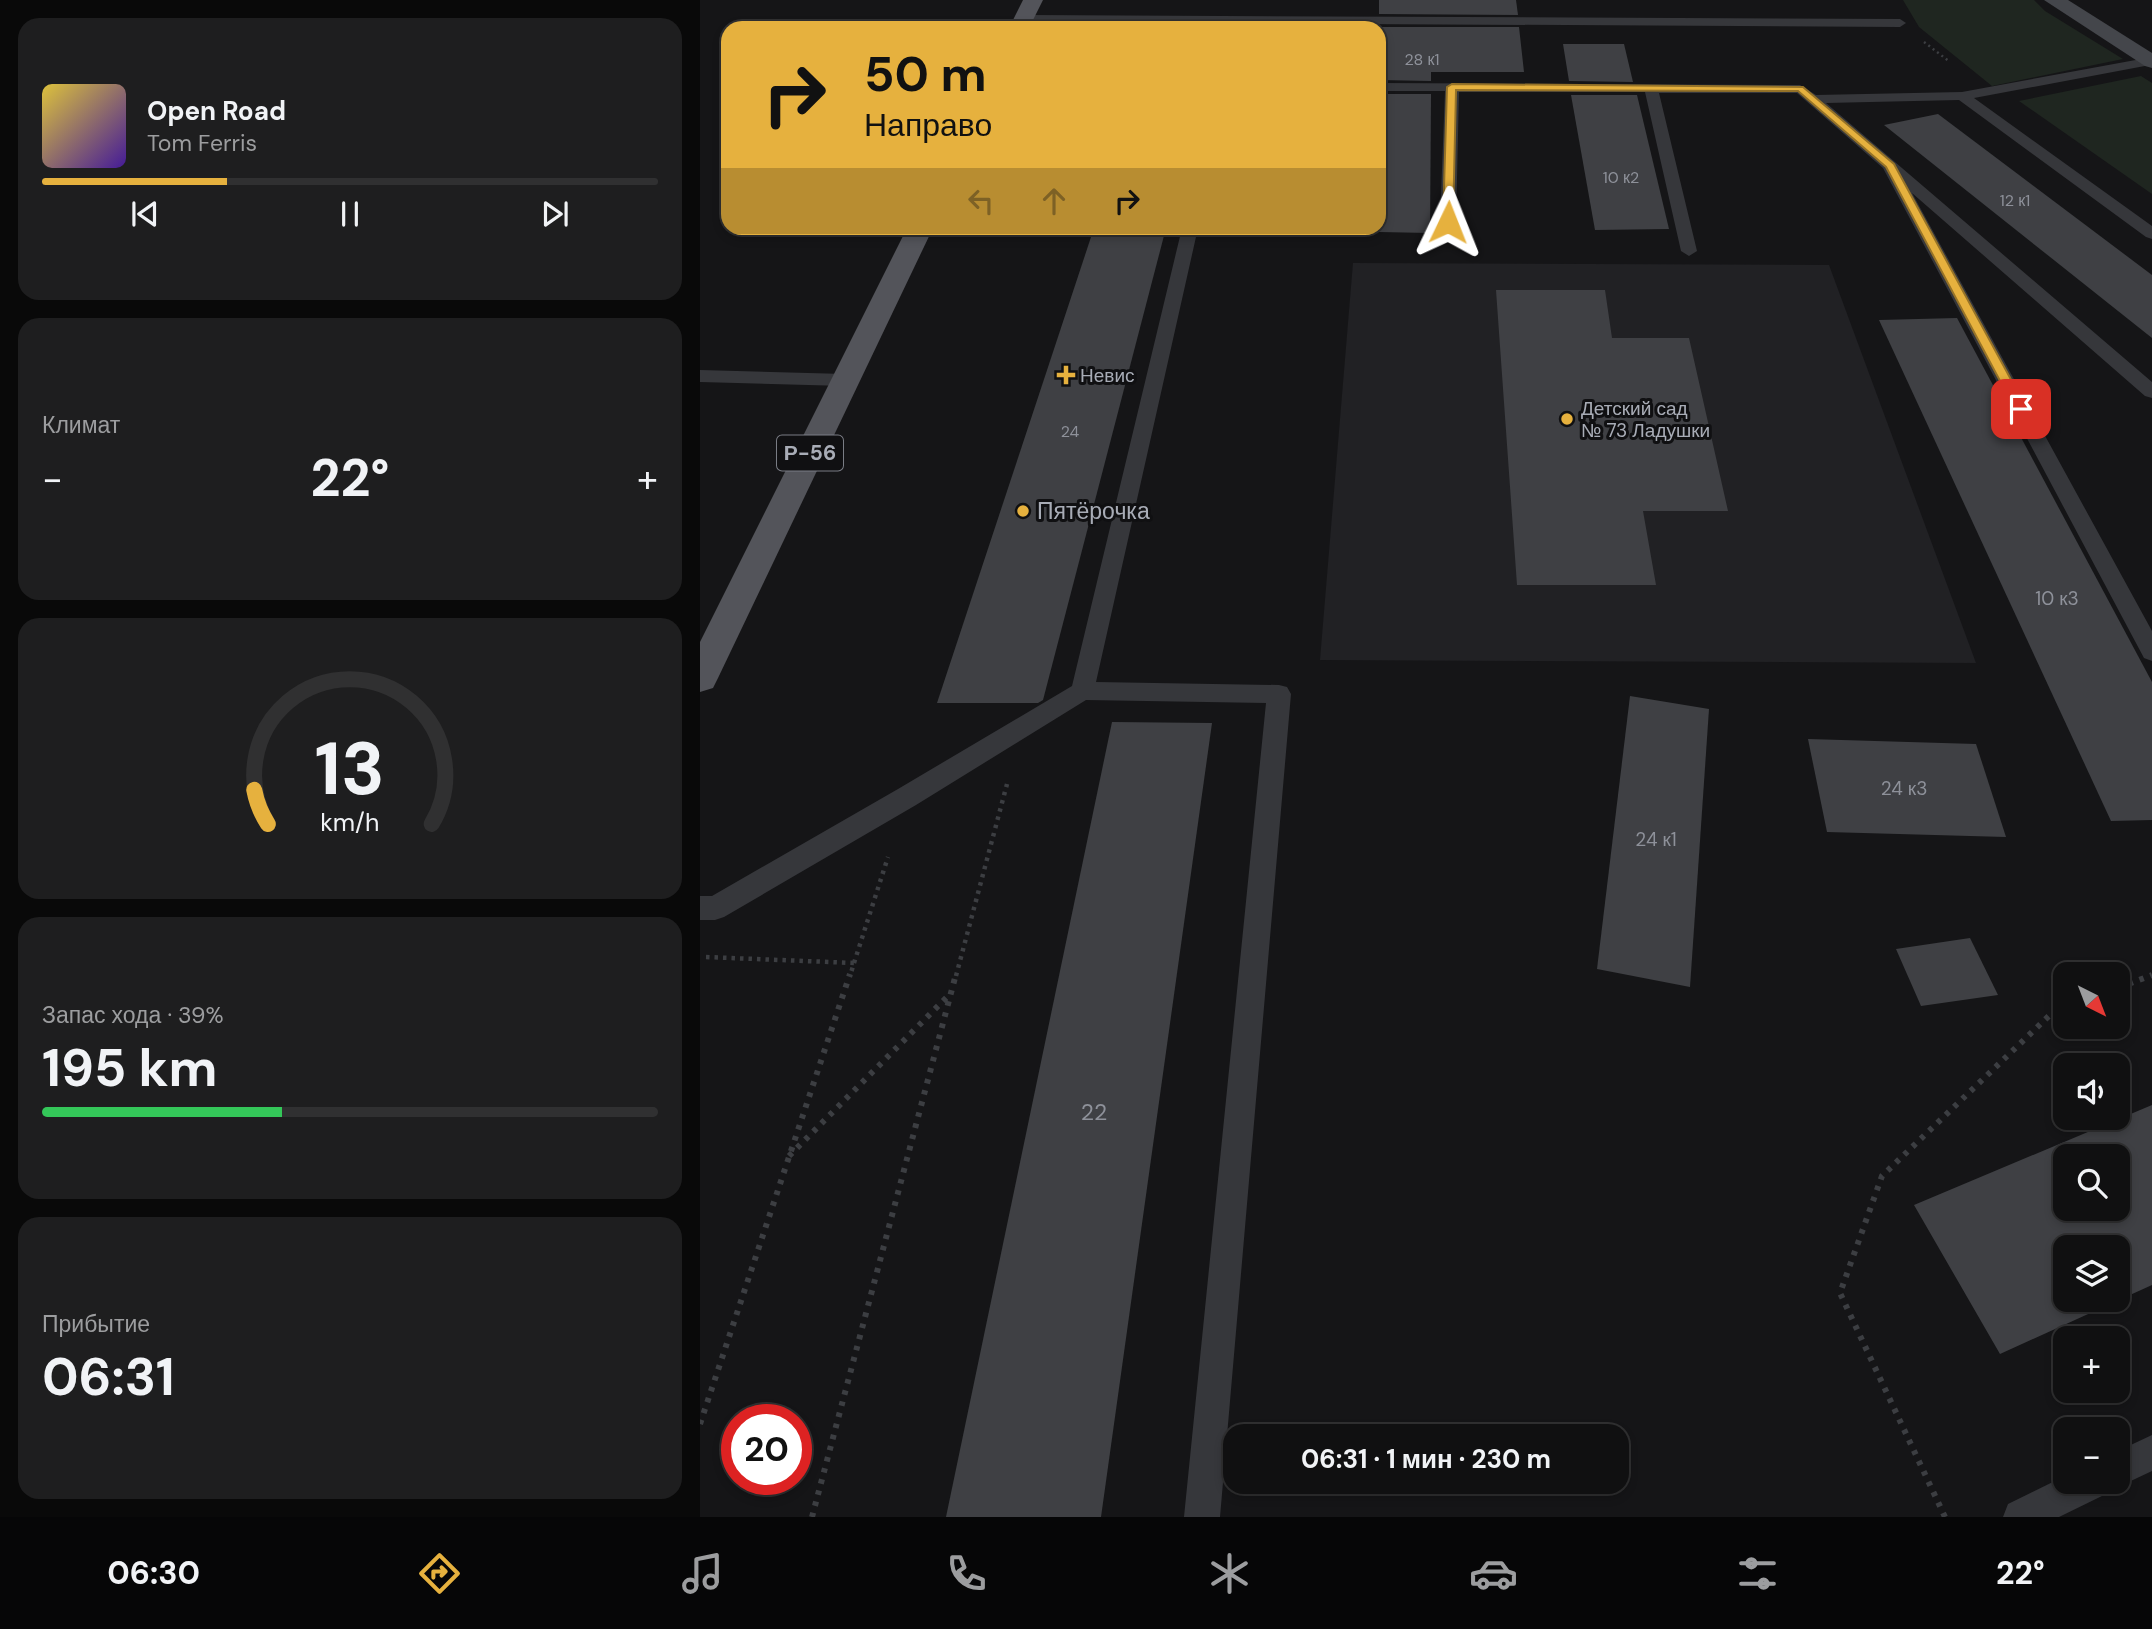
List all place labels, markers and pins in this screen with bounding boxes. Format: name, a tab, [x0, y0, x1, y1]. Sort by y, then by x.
place label: Невис	[1080, 363, 1135, 388]
marker: Невис	[1058, 367, 1074, 383]
pin	[1991, 379, 2051, 439]
place label: Детский сад № 73 Ладушки	[1581, 396, 1710, 443]
marker: Детский сад № 73 Ладушки	[1559, 411, 1575, 427]
place label: Пятёрочка	[1037, 496, 1150, 526]
marker: Пятёрочка	[1015, 503, 1031, 519]

